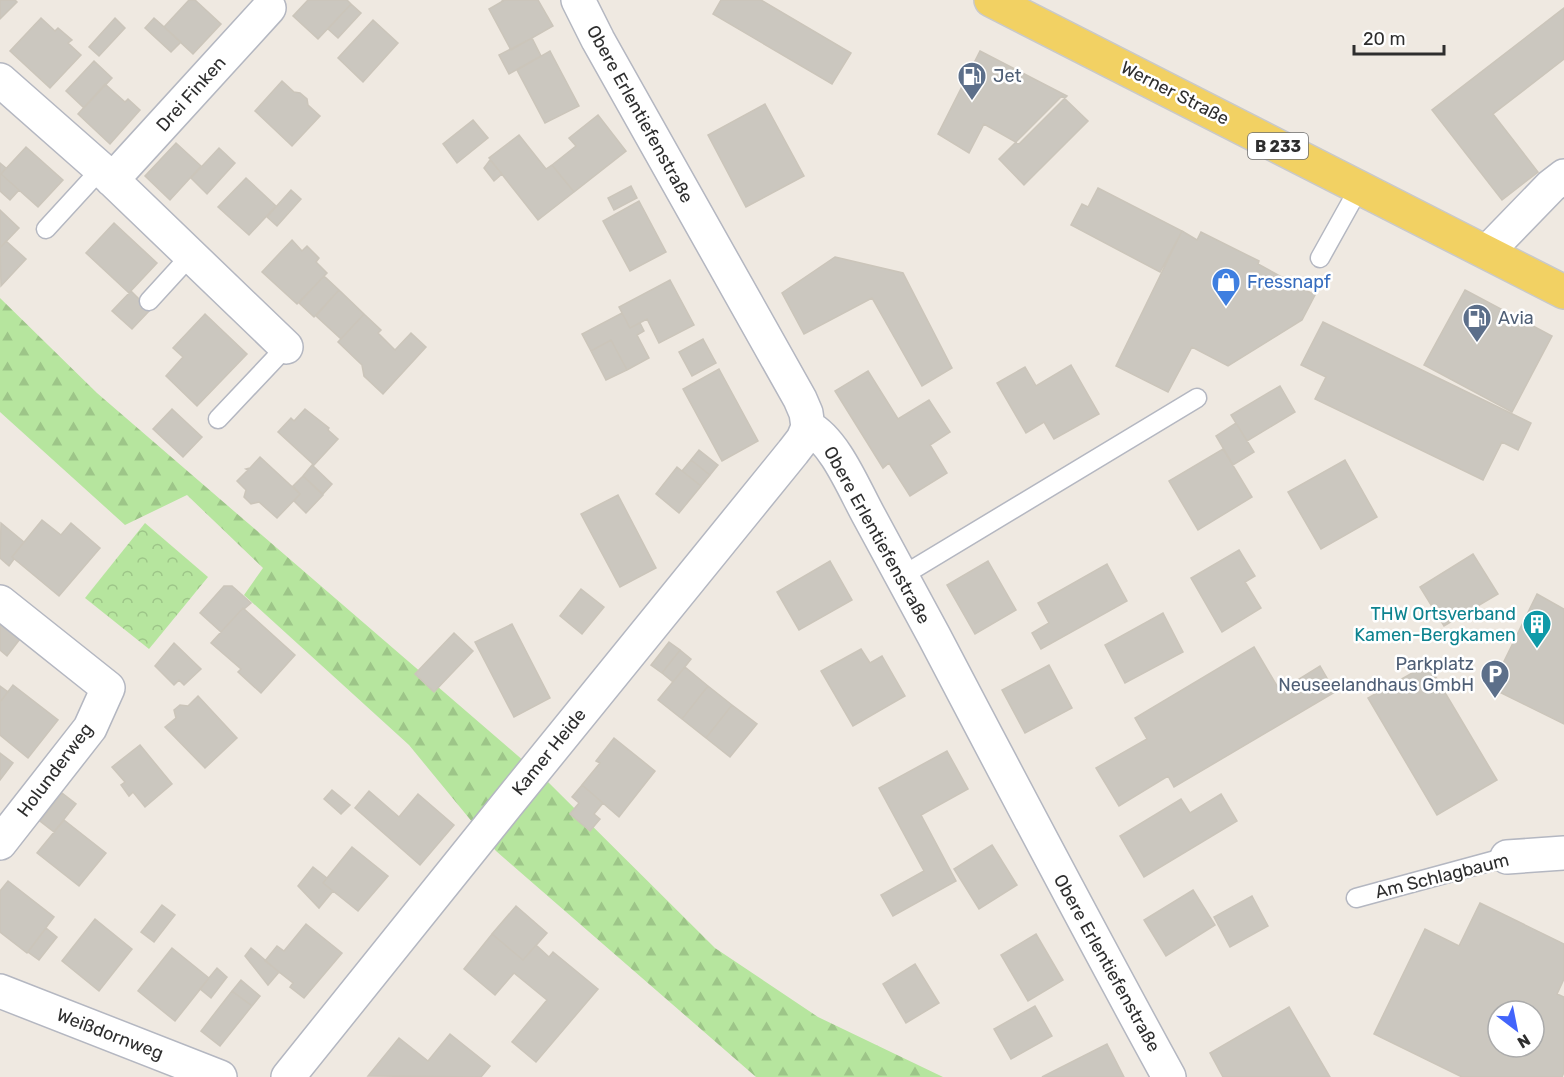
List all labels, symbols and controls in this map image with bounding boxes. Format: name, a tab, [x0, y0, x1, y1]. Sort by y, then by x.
scale bar	[1354, 18, 1444, 56]
street label: Obere Erlentiefenstraße	[582, 21, 698, 207]
text: 20 m	[1363, 28, 1405, 50]
street label: Drei Finken	[152, 52, 230, 136]
street label: Werner Straße	[1117, 56, 1233, 130]
fuel station icon: Jet	[956, 60, 988, 102]
place label: Jet	[993, 65, 1021, 87]
road number: B 233	[1248, 133, 1308, 159]
shop icon: Fressnapf	[1210, 266, 1242, 308]
place label: Fressnapf	[1247, 271, 1331, 293]
fuel station icon: Avia	[1461, 302, 1493, 344]
place label: Avia	[1498, 307, 1534, 329]
street label: Obere Erlentiefenstraße	[819, 442, 935, 628]
place label: THW Ortsverband Kamen-Bergkamen	[1354, 603, 1516, 646]
building icon: THW Ortsverband Kamen-Bergkamen	[1521, 608, 1553, 650]
place label: Parkplatz Neuseelandhaus GmbH	[1278, 653, 1474, 696]
parking icon: Parkplatz Neuseelandhaus GmbH	[1479, 658, 1511, 700]
street label: Kamer Heide	[507, 704, 591, 800]
street label: Holunderweg	[13, 719, 97, 821]
street label: Am Schlagbaum	[1373, 849, 1511, 903]
street label: Obere Erlentiefenstraße	[1049, 870, 1165, 1056]
north arrow	[1486, 999, 1546, 1059]
street label: Weißdornweg	[53, 1004, 167, 1064]
text: N	[1514, 1030, 1534, 1052]

